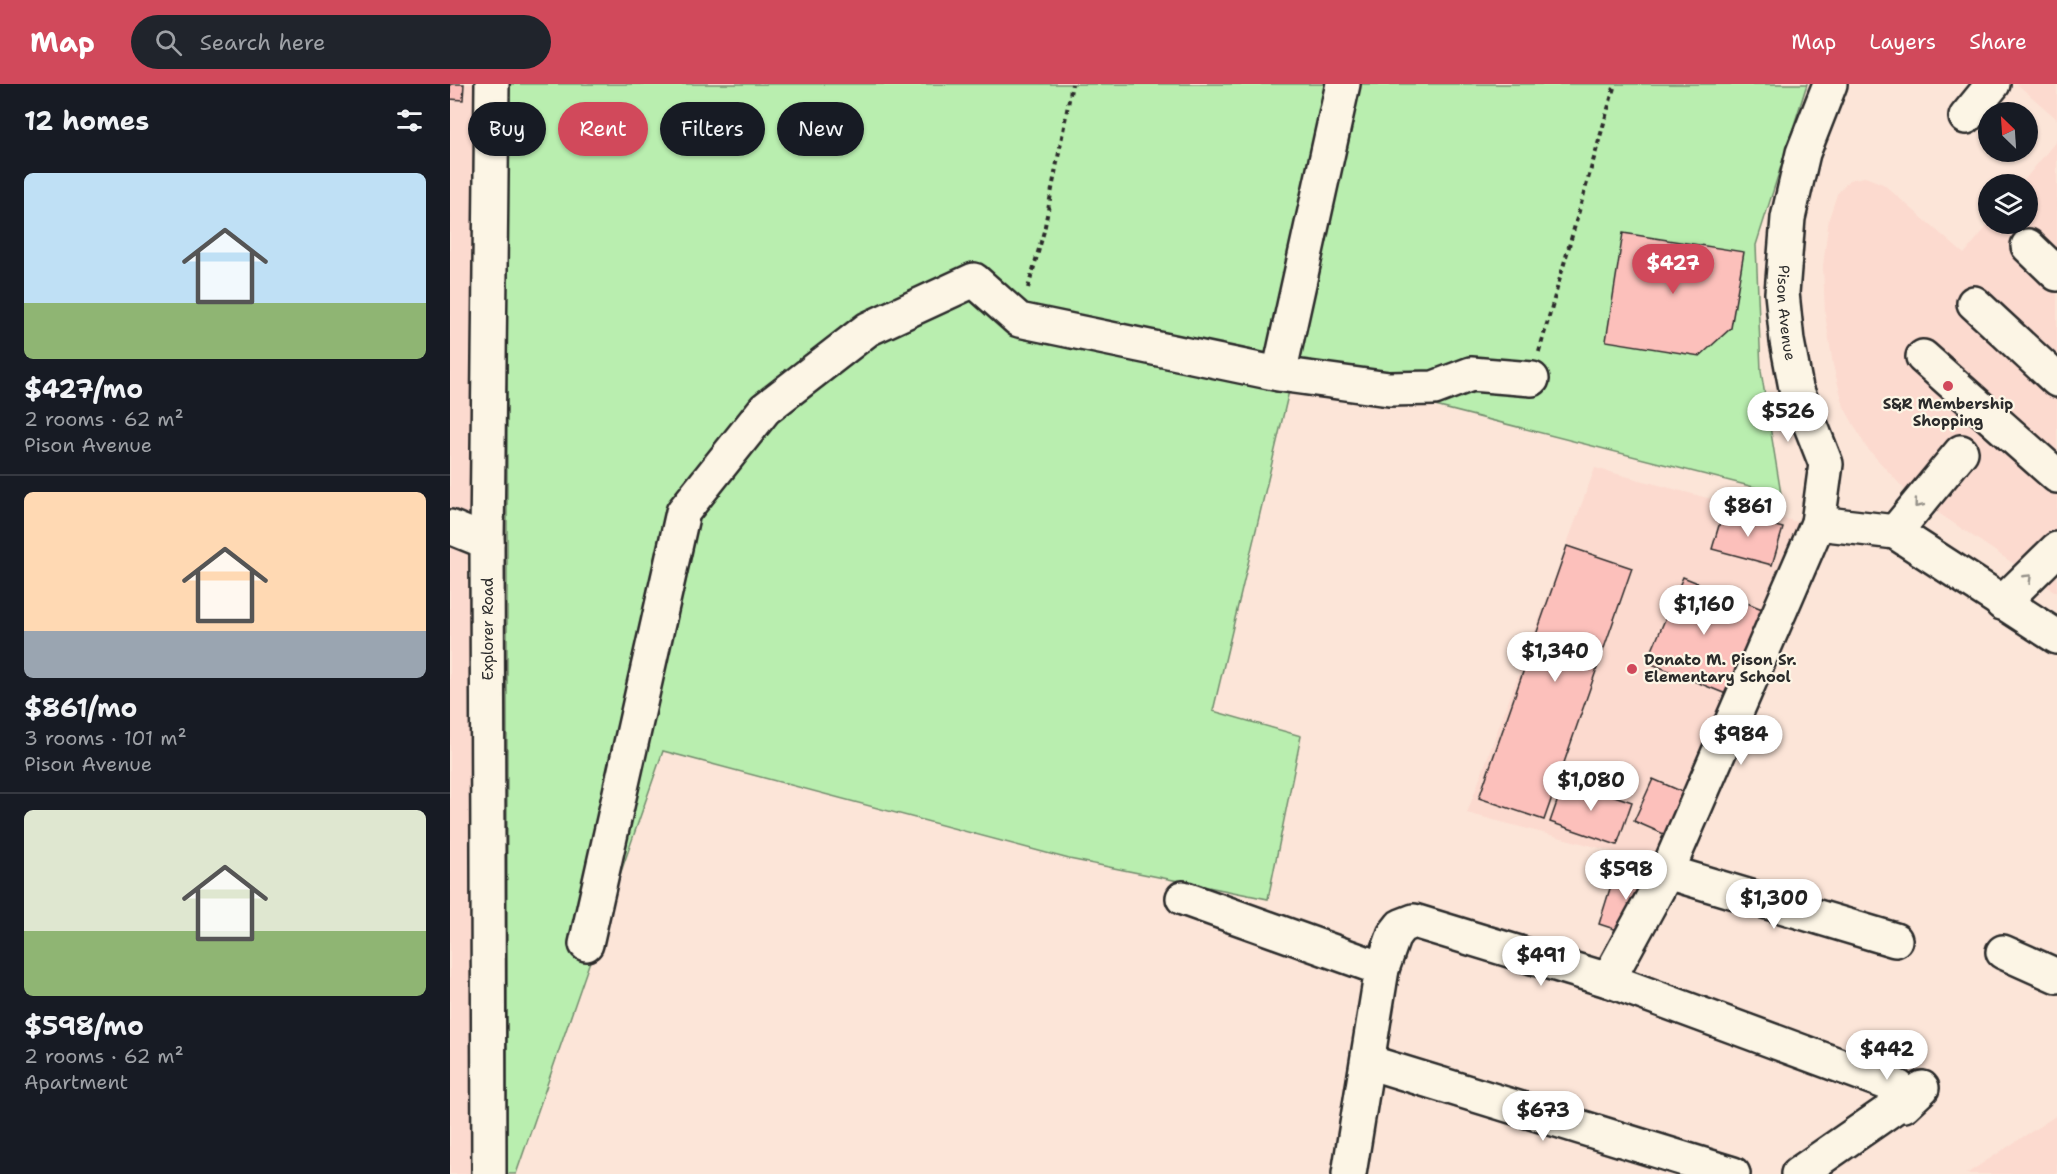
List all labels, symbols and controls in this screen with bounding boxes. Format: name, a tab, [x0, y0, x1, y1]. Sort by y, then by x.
search box	[131, 15, 551, 69]
text: Map	[30, 23, 95, 61]
icon: search	[152, 26, 185, 59]
text: Search here	[200, 28, 325, 57]
text: Map	[1791, 28, 1836, 56]
text: Layers	[1869, 28, 1936, 56]
text: Share	[1969, 28, 2027, 56]
chip: Buy	[468, 102, 546, 156]
chip: Rent	[558, 102, 648, 156]
chip: Filters	[660, 102, 765, 156]
chip: New	[777, 102, 864, 156]
north arrow	[1978, 102, 2038, 162]
map controls	[1978, 102, 2038, 234]
text: 12 homes	[24, 103, 149, 138]
icon: filters	[393, 104, 426, 137]
button: layers	[1978, 174, 2038, 234]
icon: home	[171, 212, 279, 320]
pin: $427	[1637, 244, 1709, 295]
text: $427	[1646, 250, 1700, 276]
street label: Pison Avenue	[1772, 264, 1801, 362]
text: $427/mo	[24, 371, 143, 406]
marker: S&R Membership Shopping	[1941, 379, 1955, 393]
pin: $526	[1752, 392, 1824, 443]
place label: S&R Membership Shopping	[1883, 394, 2013, 431]
text: $526	[1761, 398, 1815, 424]
text: 2 rooms · 62 m²	[24, 406, 184, 432]
text: Pison Avenue	[24, 432, 152, 458]
pin: $861	[1712, 487, 1784, 538]
text: $861	[1723, 493, 1773, 519]
one-way arrow	[1914, 497, 1925, 508]
icon: home	[171, 531, 279, 639]
one-way arrow	[2021, 574, 2032, 585]
street label: Explorer Road	[478, 577, 498, 681]
pin: $1,160	[1655, 585, 1753, 636]
text: $1,160	[1673, 591, 1735, 617]
pin: $1,340	[1506, 632, 1604, 683]
text: $1,340	[1521, 638, 1589, 664]
place label: Donato M. Pison Sr. Elementary School	[1644, 650, 1797, 687]
marker: Donato M. Pison Sr. Elementary School	[1625, 662, 1639, 676]
text: $861/mo	[24, 690, 137, 725]
pin: $984	[1705, 715, 1777, 766]
text: $984	[1714, 721, 1768, 747]
text: 3 rooms · 101 m²	[24, 725, 187, 751]
text: Pison Avenue	[24, 751, 152, 777]
pin: $1,080	[1542, 761, 1640, 812]
text: $1,080	[1557, 767, 1625, 793]
icon: home	[171, 849, 279, 957]
pin: $598	[1590, 850, 1662, 901]
text: $598	[1599, 856, 1653, 882]
pin: $1,300	[1725, 879, 1823, 930]
text: $1,300	[1740, 885, 1808, 911]
pin: $491	[1505, 936, 1577, 987]
text: $491	[1516, 942, 1566, 968]
text: $598/mo	[24, 1008, 144, 1043]
pin: $442	[1851, 1030, 1923, 1081]
text: $442	[1860, 1036, 1914, 1062]
text: 2 rooms · 62 m²	[24, 1043, 184, 1069]
text: Apartment	[24, 1069, 128, 1095]
pin: $673	[1507, 1091, 1579, 1142]
text: $673	[1516, 1097, 1570, 1123]

